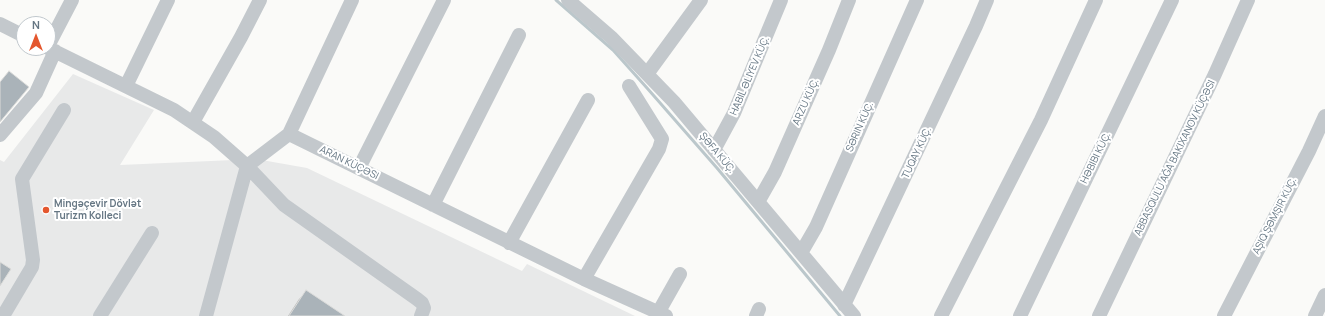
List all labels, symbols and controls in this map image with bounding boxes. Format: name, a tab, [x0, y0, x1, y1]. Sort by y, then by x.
north arrow	[16, 16, 56, 56]
text: N	[32, 17, 40, 32]
street label: HABIL ƏLIYEV KÜÇ.	[728, 35, 772, 117]
street label: ARZU KÜÇ.	[790, 77, 822, 127]
street label: ABBASQULU AĞA BAKIXANOV KÜÇƏSI	[1132, 78, 1218, 238]
street label: SƏRIN KÜÇ.	[844, 100, 876, 154]
street label: TUQAY KÜÇ.	[900, 125, 934, 181]
street label: ŞƏFA KÜÇ.	[697, 130, 737, 176]
street label: HƏBIBI KÜÇ.	[1078, 130, 1114, 186]
street label: ARAN KÜÇƏSI	[318, 144, 380, 182]
street label: AŞIQ ŞƏMŞIR KÜÇ.	[1250, 175, 1300, 257]
place label: Mingəçevir Dövlət Turizm Kolleci	[54, 198, 141, 222]
marker: Mingəçevir Dövlət Turizm Kolleci	[41, 205, 51, 215]

